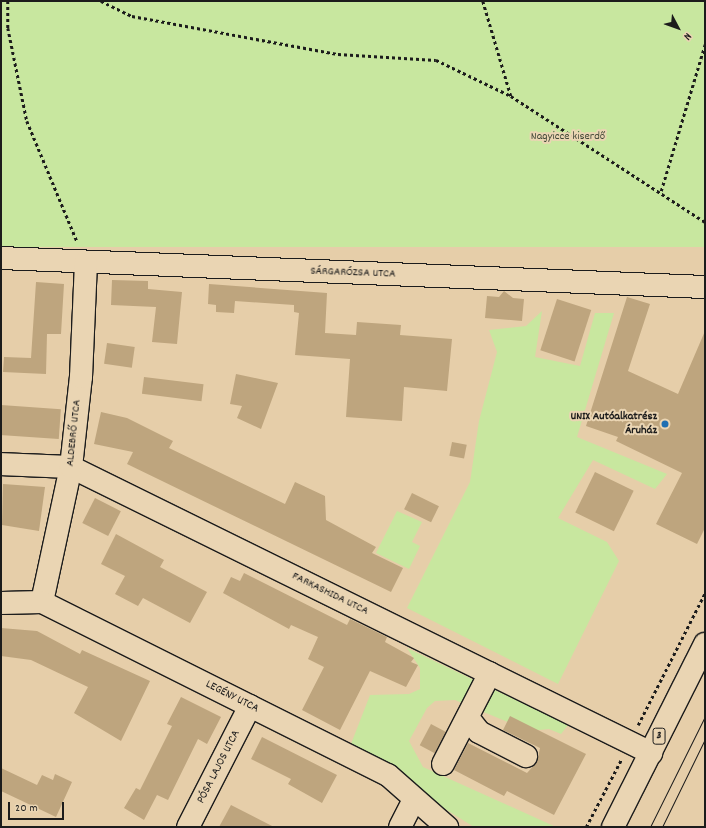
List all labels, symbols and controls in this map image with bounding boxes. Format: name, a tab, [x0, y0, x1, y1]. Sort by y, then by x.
north arrow	[658, 8, 698, 48]
text: N	[679, 29, 695, 43]
park label: Nagyicce kiserdő	[531, 130, 605, 144]
street label: SÁRGARÓZSA UTCA	[310, 264, 396, 282]
street label: ALDEBRŐ UTCA	[63, 399, 85, 467]
place label: UNIX Autóalkatrész Áruház	[570, 410, 657, 438]
marker: UNIX Autóalkatrész Áruház	[660, 419, 670, 429]
street label: FARKASHIDA UTCA	[289, 569, 371, 619]
street label: LEGÉNY UTCA	[203, 677, 261, 717]
road number: 3	[652, 727, 666, 745]
street label: PÓSA LAJOS UTCA	[194, 728, 244, 806]
scale bar	[10, 794, 66, 820]
text: 20 m	[15, 800, 38, 817]

